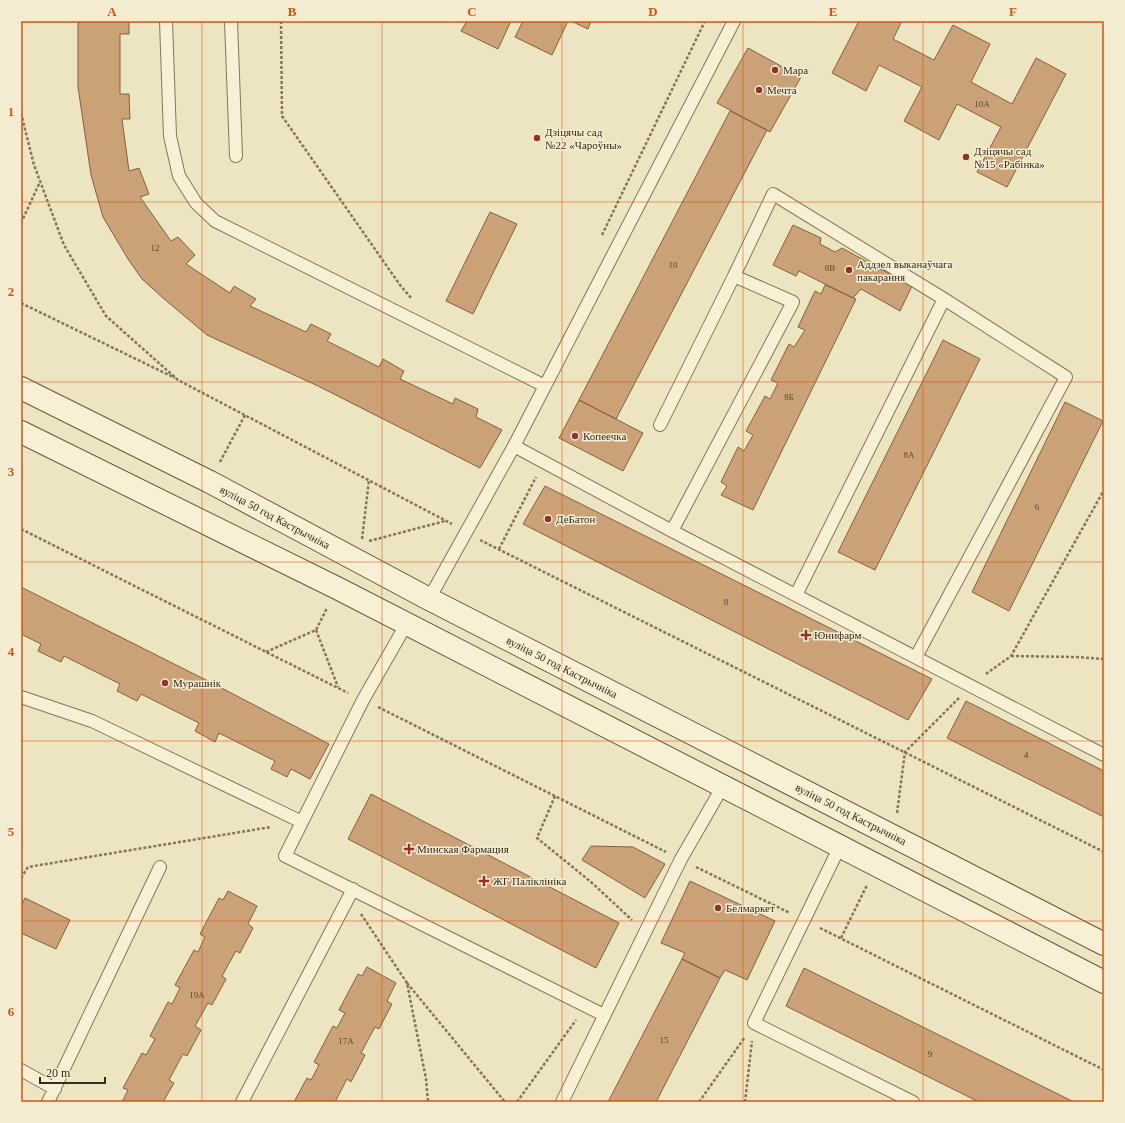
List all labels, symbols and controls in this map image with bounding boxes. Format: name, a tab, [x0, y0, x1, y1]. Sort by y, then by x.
text: A	[107, 4, 117, 19]
text: B	[288, 4, 297, 19]
text: C	[467, 4, 477, 19]
text: D	[648, 4, 658, 19]
text: E	[829, 4, 837, 19]
text: F	[1009, 4, 1017, 19]
place label: Мара	[783, 64, 808, 76]
marker: Мара	[770, 65, 780, 75]
place label: Мечта	[767, 84, 797, 96]
marker: Мечта	[754, 85, 764, 95]
house number: 10А	[974, 99, 990, 109]
text: 1	[8, 104, 14, 119]
place label: Дзіцячы сад №22 «Чароўны»	[545, 126, 622, 151]
marker: Дзіцячы сад №22 «Чароўны»	[532, 133, 542, 143]
place label: Дзіцячы сад №15 «Рабінка»	[974, 145, 1045, 170]
marker: Дзіцячы сад №15 «Рабінка»	[961, 152, 971, 162]
house number: 12	[151, 243, 160, 253]
place label: Аддзел выканаўчага пакарання	[857, 258, 953, 283]
house number: 10	[669, 260, 678, 270]
house number: 8В	[825, 263, 835, 273]
marker: Аддзел выканаўчага пакарання	[844, 265, 854, 275]
text: 2	[8, 284, 14, 299]
house number: 8Б	[784, 392, 794, 402]
place label: Копеечка	[583, 430, 626, 442]
marker: Копеечка	[570, 431, 580, 441]
house number: 8А	[904, 450, 915, 460]
text: 3	[8, 464, 15, 479]
street label: вуліца 50 год Кастрычніка	[218, 483, 332, 551]
house number: 6	[1035, 502, 1040, 512]
place label: ДеБатон	[556, 513, 596, 525]
marker: ДеБатон	[543, 514, 553, 524]
house number: 8	[724, 597, 729, 607]
place label: Юнифарм	[814, 629, 861, 641]
marker: Юнифарм	[801, 630, 811, 640]
street label: вуліца 50 год Кастрычніка	[505, 634, 620, 700]
text: 4	[8, 644, 15, 659]
place label: Мурашнік	[173, 677, 222, 689]
marker: Мурашнік	[160, 678, 170, 688]
house number: 4	[1024, 750, 1029, 760]
street label: вуліца 50 год Кастрычніка	[794, 781, 909, 847]
text: 5	[8, 824, 15, 839]
place label: Минская Фармация	[417, 843, 509, 855]
marker: Минская Фармация	[404, 844, 414, 854]
marker: ЖГ Паліклініка	[478, 875, 490, 887]
place label: ЖГ Паліклініка	[493, 875, 566, 887]
place label: Белмаркет	[726, 902, 775, 914]
marker: Белмаркет	[713, 903, 723, 913]
house number: 19А	[189, 990, 205, 1000]
text: 6	[8, 1004, 15, 1019]
house number: 15	[660, 1035, 669, 1045]
house number: 17А	[338, 1036, 354, 1046]
house number: 9	[928, 1049, 933, 1059]
scale bar	[40, 1059, 105, 1085]
text: 20 m	[46, 1066, 71, 1080]

